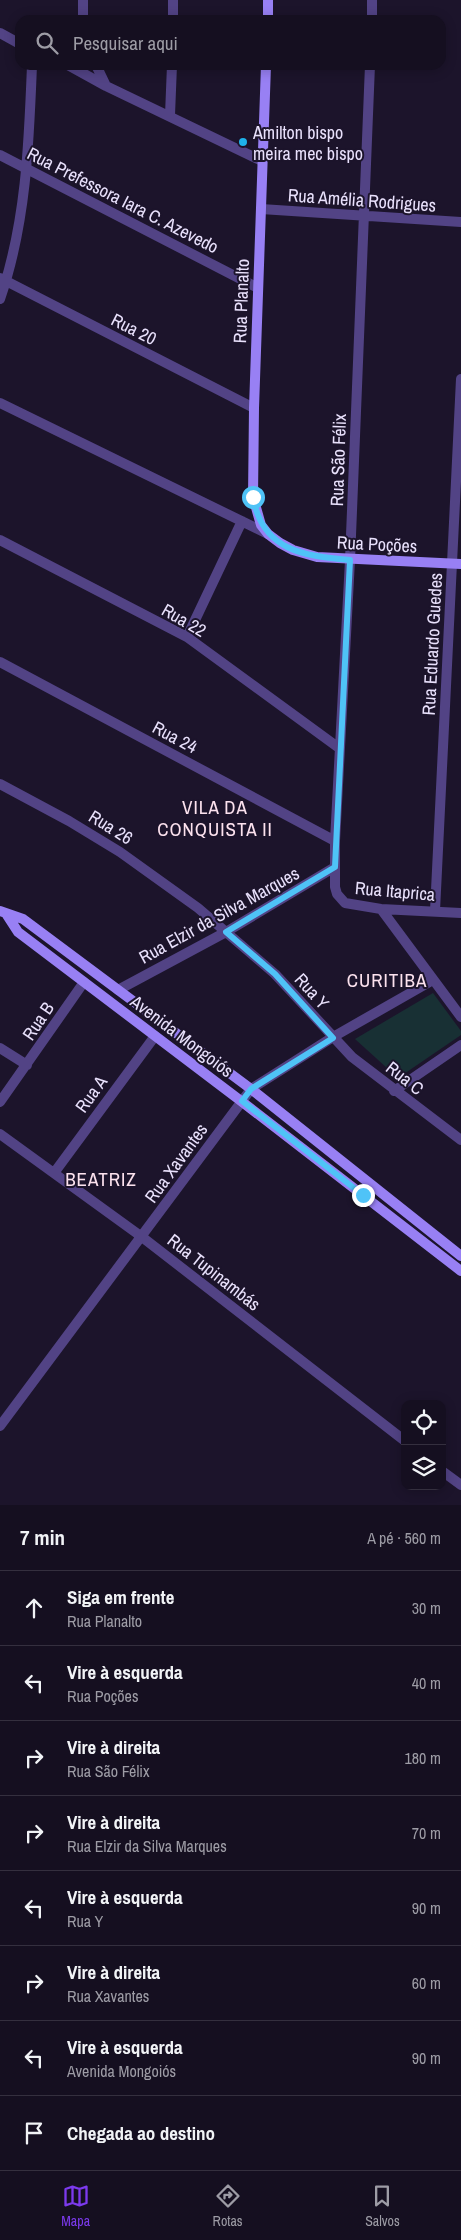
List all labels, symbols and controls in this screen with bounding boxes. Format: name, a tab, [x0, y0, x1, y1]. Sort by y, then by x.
search box	[15, 15, 446, 70]
icon: search	[33, 29, 61, 57]
text: Pesquisar aqui	[73, 30, 178, 56]
place label: Amilton bispo meira mec bispo	[252, 120, 363, 166]
marker: Amilton bispo meira mec bispo	[237, 136, 249, 148]
street label: Rua Prefessora Iara C. Azevedo	[23, 141, 223, 259]
street label: Rua Amélia Rodrigues	[287, 182, 437, 218]
street label: Rua Planalto	[227, 258, 255, 344]
street label: Rua 20	[107, 307, 161, 351]
street label: Rua São Félix	[324, 413, 352, 507]
route start	[242, 486, 265, 509]
street label: Rua Poções	[336, 529, 418, 559]
street label: Rua Eduardo Guedes	[416, 572, 448, 716]
street label: Rua 22	[157, 597, 211, 643]
street label: Rua 24	[148, 715, 202, 759]
district label: VILA DA CONQUISTA II	[157, 794, 273, 842]
street label: Rua 26	[84, 804, 138, 850]
street label: Rua Elzir da Silva Marques	[134, 861, 304, 969]
street label: Rua Itaprica	[354, 875, 436, 907]
street label: Rua Y	[289, 967, 335, 1015]
district label: CURITIBA	[347, 967, 427, 993]
street label: Avenida Mongoiós	[125, 988, 239, 1083]
street label: Rua B	[16, 997, 60, 1045]
street label: Rua C	[381, 1055, 429, 1101]
street label: Rua A	[69, 1070, 113, 1118]
street label: Rua Xavantes	[139, 1118, 213, 1208]
district label: BEATRIZ	[65, 1166, 137, 1192]
route end	[352, 1184, 375, 1207]
street label: Rua Tupinambás	[162, 1228, 266, 1316]
map controls	[401, 1400, 446, 1490]
button: locate	[401, 1400, 446, 1445]
button: layers	[401, 1445, 446, 1490]
text: 7 min	[20, 1523, 65, 1552]
text: A pé · 560 m	[367, 1527, 441, 1549]
text: Siga em frente	[67, 1584, 174, 1610]
icon: ahead	[20, 1594, 48, 1622]
text: 30 m	[412, 1597, 441, 1619]
text: Rua Planalto	[67, 1610, 142, 1632]
text: Vire à esquerda	[67, 1659, 183, 1685]
icon: left	[20, 1669, 48, 1697]
text: 40 m	[412, 1672, 441, 1694]
text: Rua Poções	[67, 1685, 138, 1707]
text: Vire à direita	[67, 1734, 160, 1760]
icon: right	[20, 1744, 48, 1772]
text: 180 m	[405, 1747, 441, 1769]
text: Rua São Félix	[67, 1760, 150, 1782]
text: Vire à direita	[67, 1809, 160, 1835]
icon: right	[20, 1819, 48, 1847]
text: 70 m	[412, 1822, 441, 1844]
text: Rua Elzir da Silva Marques	[67, 1835, 227, 1857]
text: Vire à esquerda	[67, 1884, 183, 1910]
icon: left	[20, 1894, 48, 1922]
text: 90 m	[412, 1897, 441, 1919]
text: Rua Y	[67, 1910, 103, 1932]
text: Vire à direita	[67, 1959, 160, 1985]
icon: right	[20, 1969, 48, 1997]
text: 60 m	[412, 1972, 441, 1994]
text: Rua Xavantes	[67, 1985, 149, 2007]
text: Vire à esquerda	[67, 2034, 183, 2060]
icon: left	[20, 2044, 48, 2072]
text: 90 m	[412, 2047, 441, 2069]
text: Avenida Mongoiós	[67, 2060, 176, 2082]
icon: arrive	[20, 2119, 48, 2147]
text: Chegada ao destino	[67, 2120, 215, 2146]
tab: Mapa	[61, 2182, 90, 2230]
tab: Rotas	[213, 2182, 243, 2230]
tab: Salvos	[365, 2182, 400, 2230]

